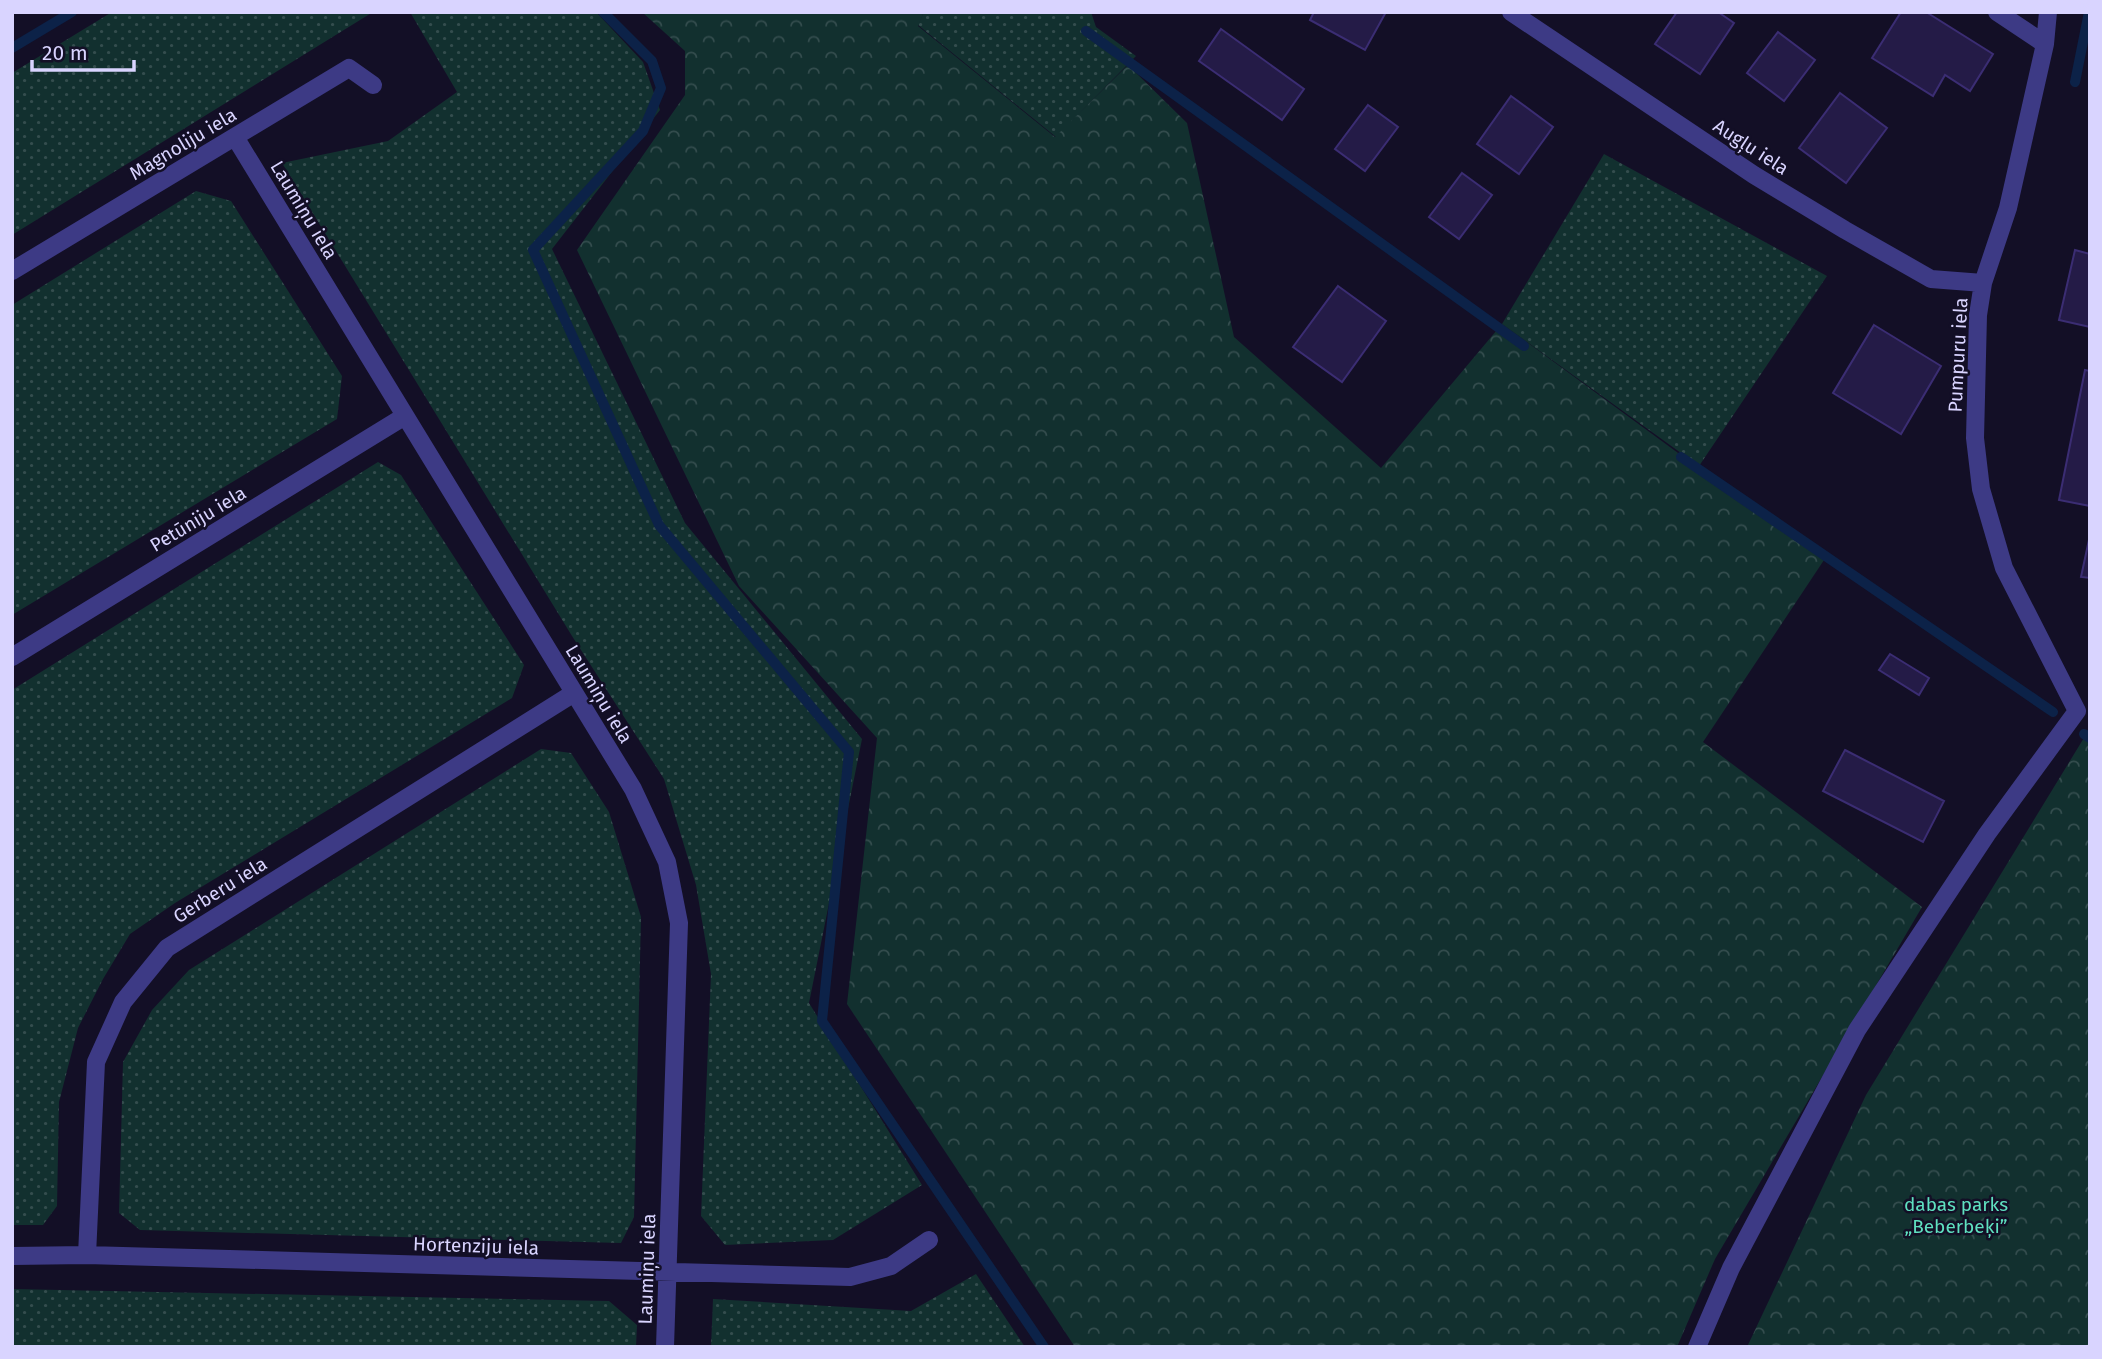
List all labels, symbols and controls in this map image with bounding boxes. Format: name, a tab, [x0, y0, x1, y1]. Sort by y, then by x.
scale bar	[32, 28, 133, 72]
text: 20 m	[42, 40, 88, 66]
street label: Magnoliju iela	[125, 103, 241, 185]
street label: Augļu iela	[1709, 114, 1793, 181]
street label: Laumiņu iela	[265, 156, 342, 264]
street label: Pumpuru iela	[1944, 297, 1972, 413]
street label: Petūniju iela	[146, 481, 250, 557]
street label: Laumiņu iela	[560, 640, 637, 748]
street label: Gerberu iela	[169, 852, 271, 928]
park label: dabas parks „Beberbeķi”	[1904, 1193, 2008, 1239]
street label: Laumiņu iela	[634, 1213, 661, 1325]
street label: Hortenziju iela	[413, 1232, 539, 1260]

